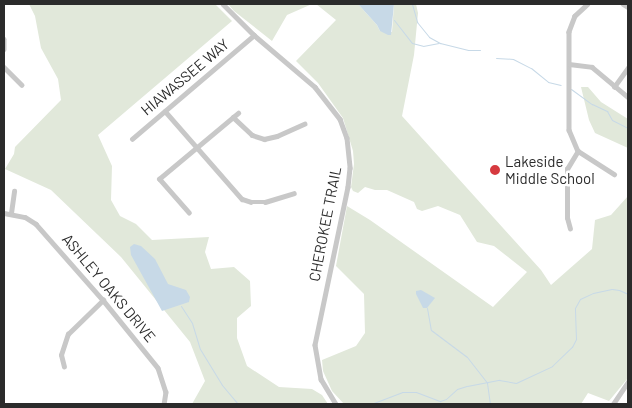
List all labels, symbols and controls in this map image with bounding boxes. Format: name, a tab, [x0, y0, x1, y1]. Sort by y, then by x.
street label: HIAWASSEE WAY	[137, 35, 233, 119]
place label: Lakeside Middle School	[505, 152, 595, 187]
marker: Lakeside Middle School	[489, 164, 501, 176]
street label: CHEROKEE TRAIL	[305, 165, 345, 283]
street label: ASHLEY OAKS DRIVE	[59, 230, 159, 346]

